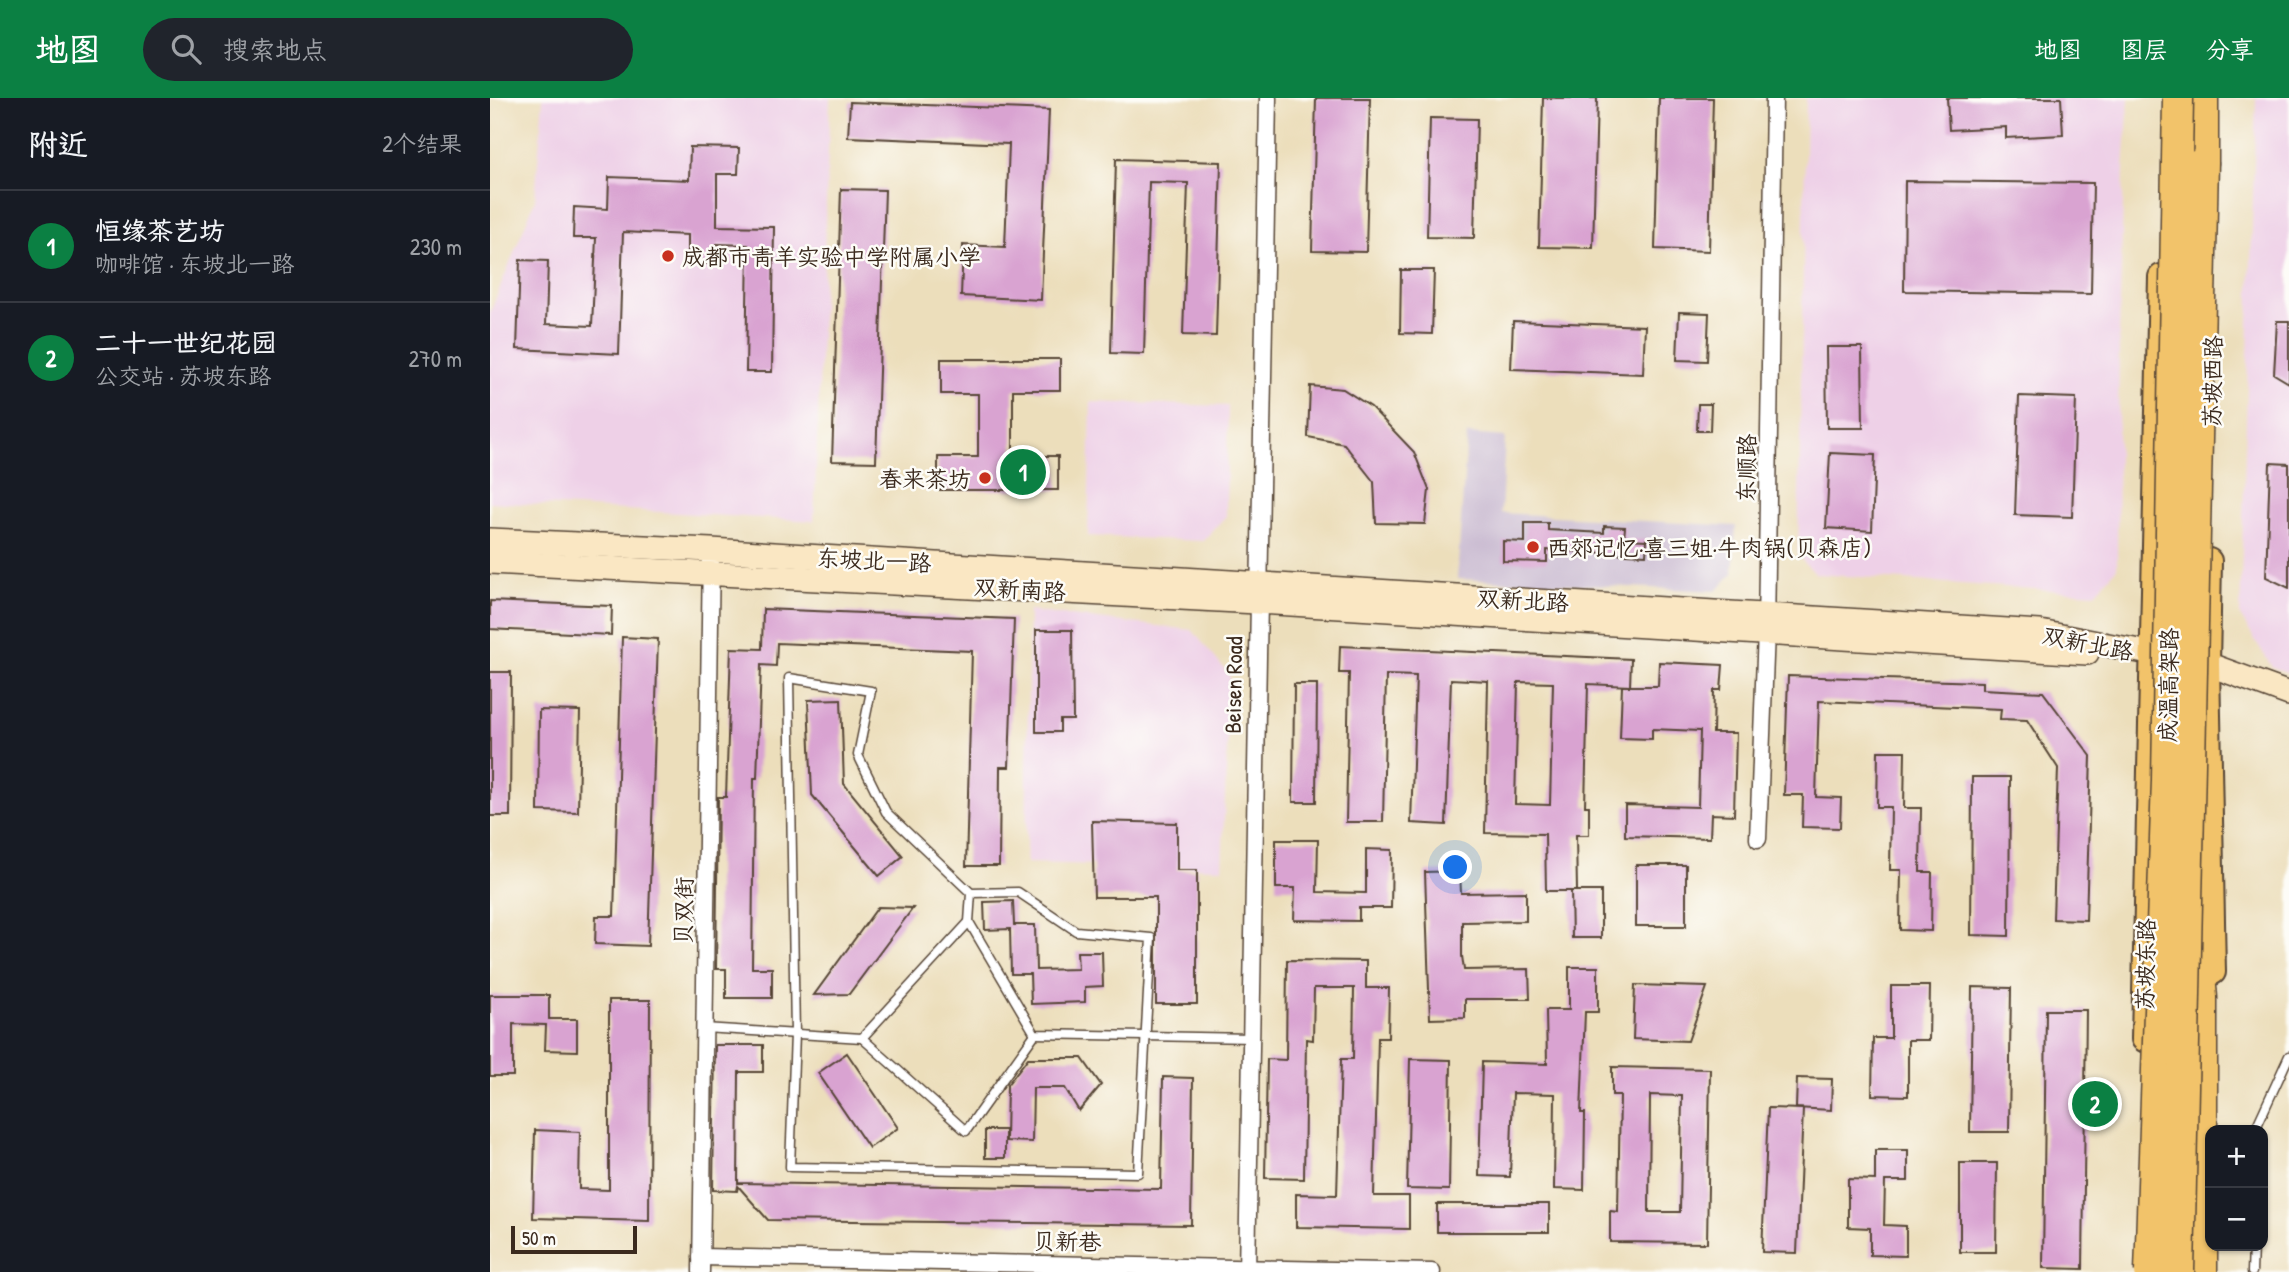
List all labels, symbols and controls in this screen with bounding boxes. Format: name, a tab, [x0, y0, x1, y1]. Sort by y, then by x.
search box	[143, 18, 633, 81]
text: 地图	[35, 27, 101, 71]
icon: search	[167, 30, 205, 68]
text: 搜索地点	[223, 32, 327, 67]
text: 地图	[2034, 33, 2082, 65]
text: 图层	[2120, 33, 2168, 65]
text: 分享	[2206, 33, 2254, 65]
text: 附近	[28, 124, 88, 164]
text: 2个结果	[382, 128, 462, 159]
text: 恒缘茶艺坊	[95, 213, 225, 248]
text: 1	[47, 231, 55, 262]
text: 230 m	[410, 231, 462, 262]
place label: 成都市青羊实验中学附属小学	[682, 241, 981, 272]
text: 咖啡馆 · 东坡北一路	[95, 248, 294, 279]
marker: 成都市青羊实验中学附属小学	[660, 248, 676, 264]
text: 二十一世纪花园	[95, 325, 277, 360]
street label: 苏坡西路	[2196, 335, 2228, 427]
text: 2	[46, 343, 56, 374]
text: 270 m	[409, 343, 462, 374]
text: 公交站 · 苏坡东路	[95, 360, 271, 391]
street label: 东顺路	[1730, 433, 1762, 503]
pin: 1	[1000, 446, 1046, 498]
place label: 春来茶坊	[879, 463, 971, 494]
marker: 春来茶坊	[977, 470, 993, 486]
place label: 西郊记忆·喜三姐·牛肉锅(贝森店)	[1547, 532, 1871, 563]
marker: 西郊记忆·喜三姐·牛肉锅(贝森店)	[1525, 539, 1541, 555]
street label: 东坡北一路	[816, 542, 932, 578]
street label: 双新南路	[973, 571, 1067, 607]
street label: 双新北路	[1476, 582, 1570, 618]
street label: 双新北路	[2040, 619, 2136, 667]
street label: 成温高架路	[2151, 627, 2185, 743]
street label: Beisen Road	[1217, 636, 1249, 734]
your location	[1438, 850, 1472, 884]
street label: 贝双街	[667, 876, 699, 946]
street label: 苏坡东路	[2129, 918, 2161, 1010]
pin: 2	[2072, 1078, 2118, 1130]
map controls	[2205, 1125, 2268, 1251]
button: +	[2205, 1125, 2268, 1188]
button: −	[2205, 1188, 2268, 1251]
scale bar	[511, 1223, 637, 1255]
text: 50 m	[522, 1225, 556, 1251]
street label: 贝新巷	[1032, 1225, 1103, 1257]

